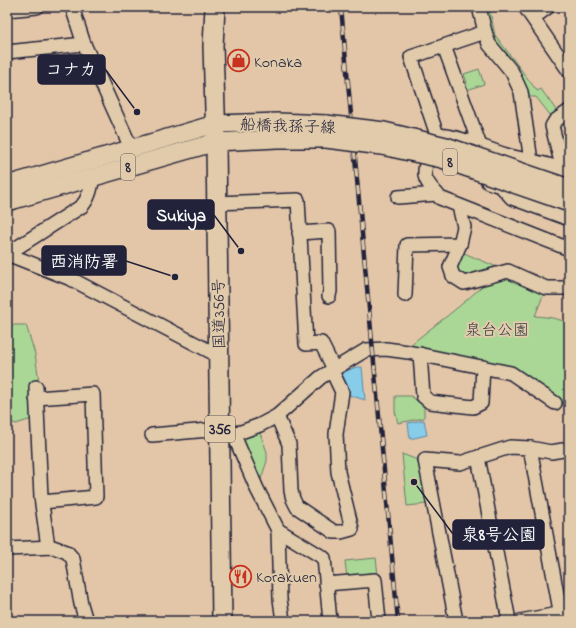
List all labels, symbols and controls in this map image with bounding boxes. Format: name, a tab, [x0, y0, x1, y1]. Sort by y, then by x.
shop icon: Konaka	[225, 48, 251, 74]
place label: Konaka	[254, 51, 302, 75]
callout: コナカ	[38, 55, 105, 84]
text: コナカ	[46, 58, 97, 83]
street label: 船橋我孫子線	[240, 113, 336, 141]
road number: 8	[443, 149, 457, 175]
road number: 8	[121, 154, 135, 180]
callout: Sukiya	[148, 200, 214, 229]
text: Sukiya	[156, 204, 206, 231]
callout: 西消防署	[42, 246, 126, 275]
text: 西消防署	[50, 250, 118, 275]
street label: 国道356号	[207, 278, 233, 350]
park label: 泉台公園	[465, 319, 529, 343]
road number: 356	[205, 416, 235, 442]
callout: 泉8号公園	[453, 520, 544, 549]
text: 泉8号公園	[462, 523, 536, 548]
restaurant icon: Korakuen	[228, 563, 254, 589]
place label: Korakuen	[256, 566, 317, 590]

